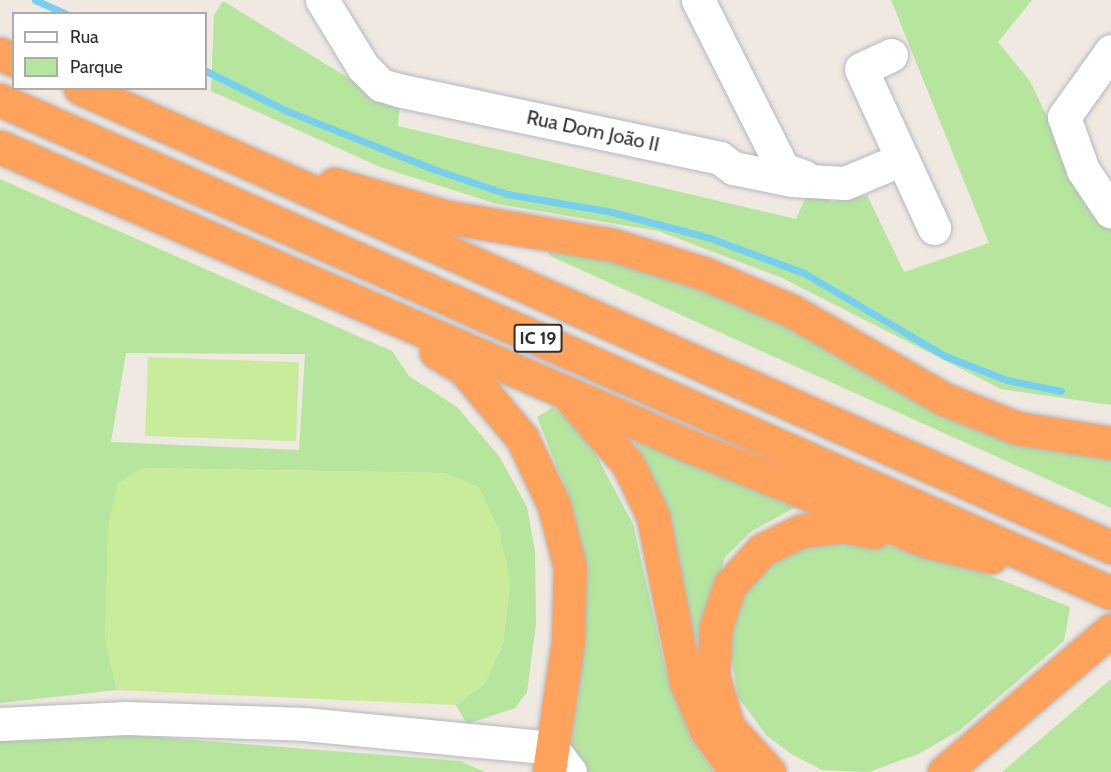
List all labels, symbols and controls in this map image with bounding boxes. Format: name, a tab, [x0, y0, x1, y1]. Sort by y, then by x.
legend	[12, 12, 207, 90]
text: Rua	[70, 26, 99, 48]
text: Parque	[70, 56, 123, 78]
street label: Rua Dom João II	[524, 105, 662, 157]
road number: IC 19	[512, 323, 564, 353]

